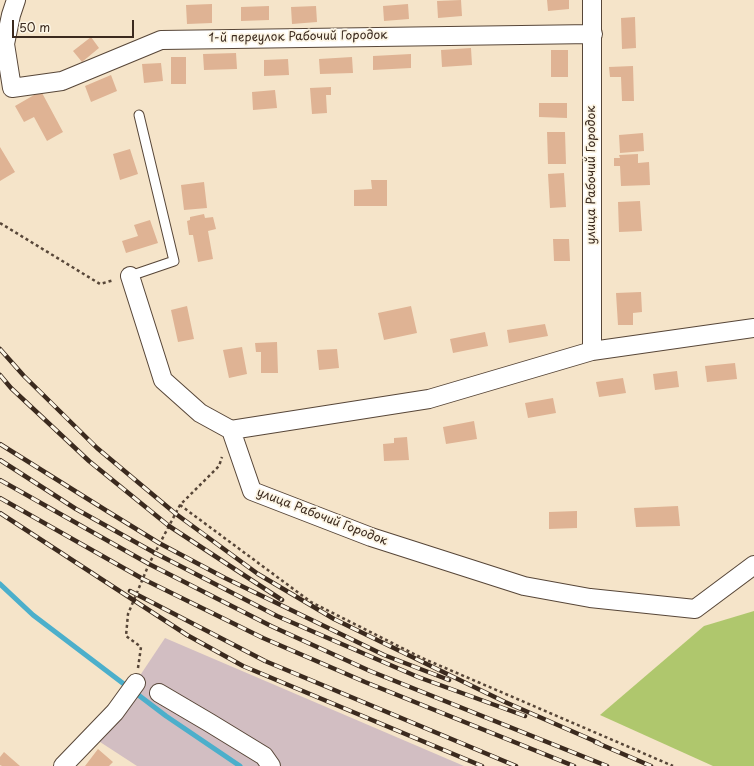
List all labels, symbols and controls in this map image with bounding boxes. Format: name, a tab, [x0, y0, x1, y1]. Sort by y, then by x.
scale bar	[14, 12, 136, 38]
text: 50 m	[19, 18, 50, 36]
street label: 1-й переулок Рабочий Городок	[209, 28, 387, 46]
street label: улица Рабочий Городок	[585, 106, 599, 244]
street label: улица Рабочий Городок	[255, 485, 389, 549]

